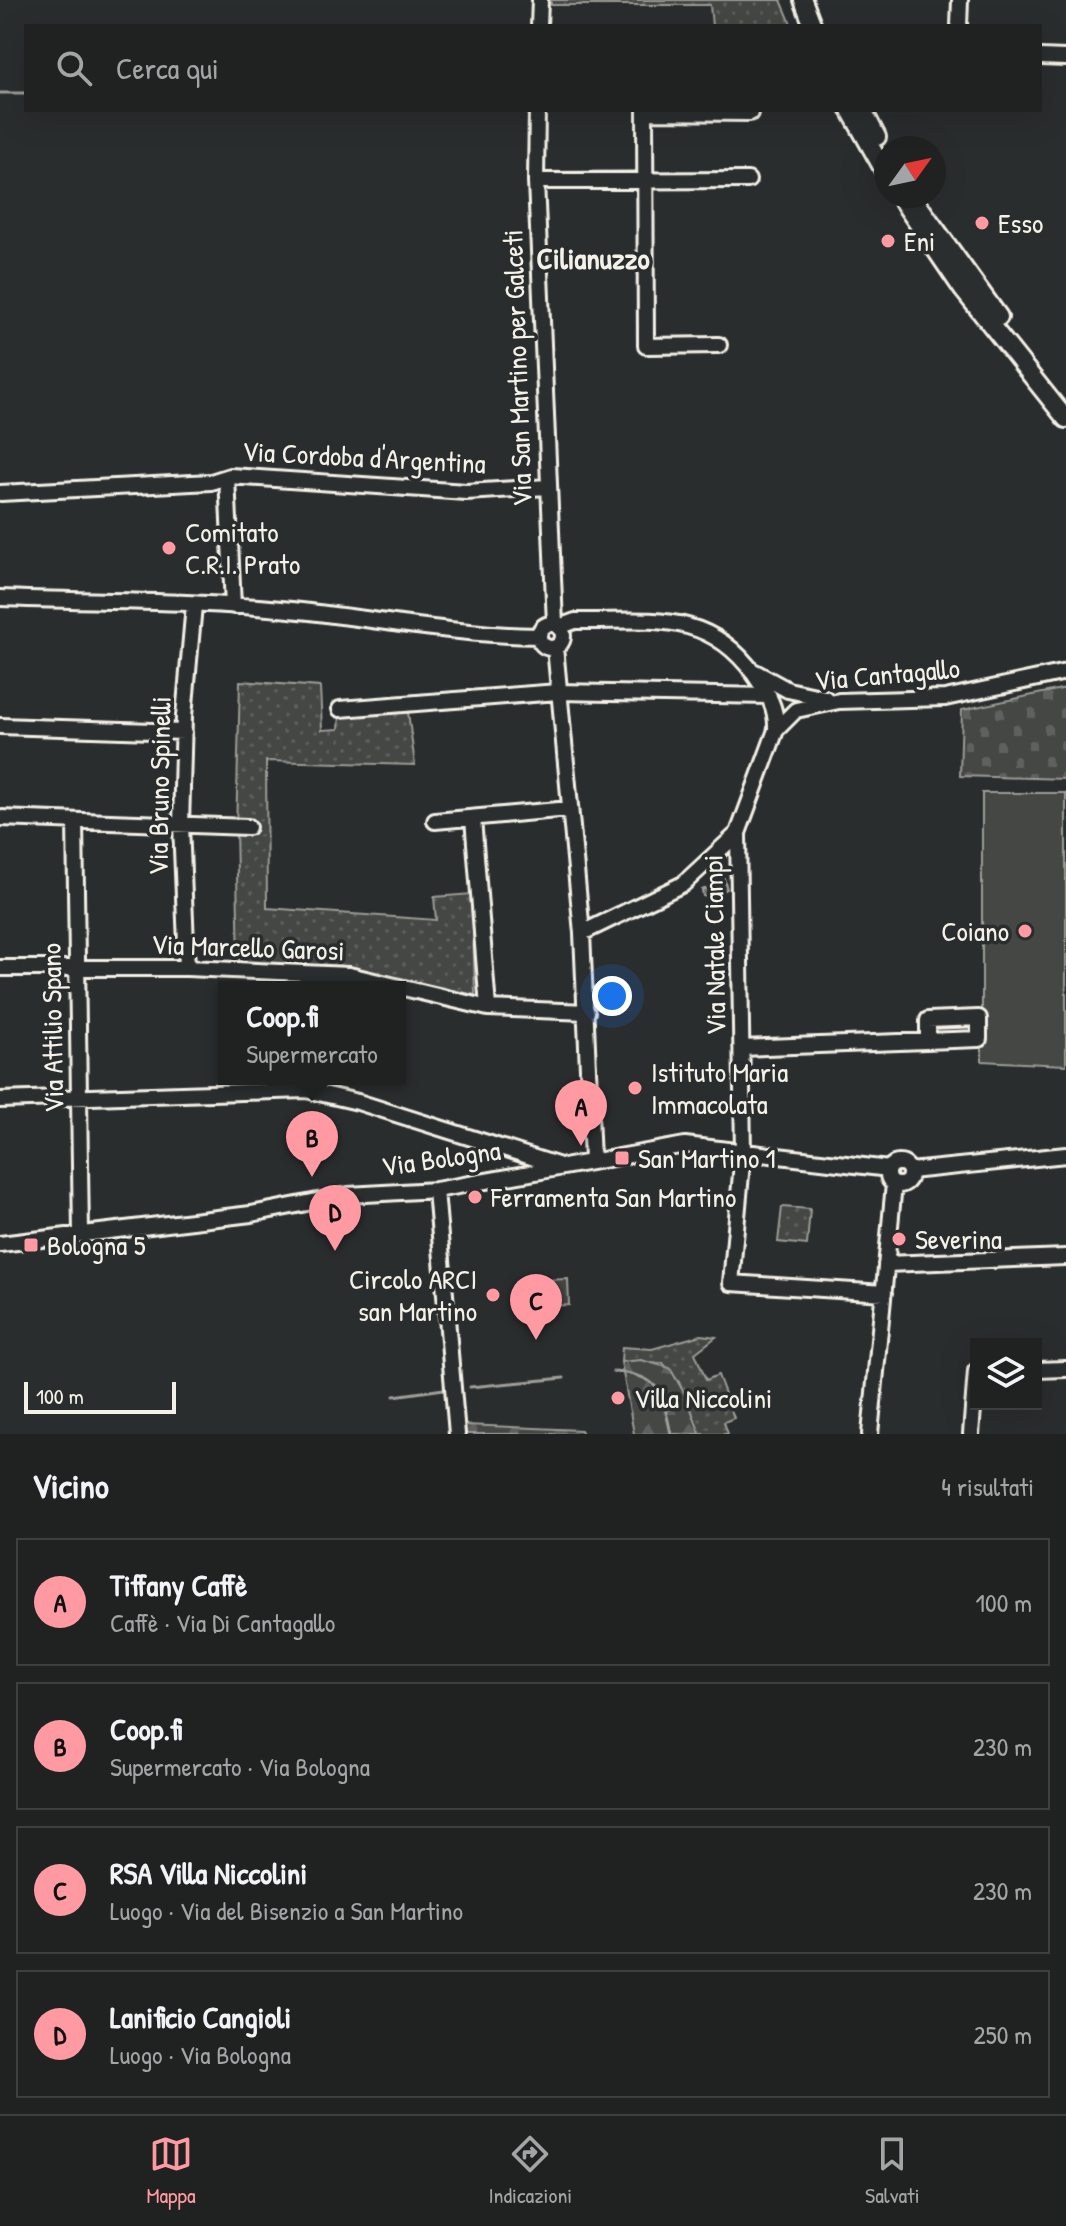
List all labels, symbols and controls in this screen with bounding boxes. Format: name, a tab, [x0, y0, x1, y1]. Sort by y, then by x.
search box	[24, 24, 1042, 112]
icon: search	[52, 46, 96, 90]
text: Cerca qui	[116, 48, 219, 88]
north arrow	[874, 136, 946, 208]
place label: Esso	[998, 204, 1043, 242]
marker: Esso	[973, 214, 991, 232]
place label: Eni	[904, 222, 935, 260]
street label: Via San Martino per Galceti	[493, 229, 541, 507]
marker: Eni	[879, 232, 897, 250]
district label: Cilianuzzo	[537, 238, 649, 278]
street label: Via Cordoba d'Argentina	[241, 432, 487, 482]
place label: Comitato C.R.I. Prato	[185, 513, 300, 583]
marker: Comitato C.R.I. Prato	[160, 539, 178, 557]
street label: Via Cantagallo	[813, 649, 961, 699]
street label: Via Bruno Spinelli	[138, 696, 180, 876]
street label: Via Natale Ciampi	[693, 854, 735, 1036]
place label: Coiano	[941, 912, 1009, 950]
marker: Coiano	[1016, 922, 1034, 940]
street label: Via Marcello Garosi	[151, 925, 345, 969]
street label: Via Attilio Spano	[32, 943, 72, 1113]
your location	[592, 976, 632, 1016]
popup	[218, 981, 406, 1085]
text: Coop.fi	[246, 996, 318, 1036]
text: Supermercato	[246, 1036, 378, 1071]
place label: Istituto Maria Immacolata	[651, 1053, 788, 1123]
marker: Istituto Maria Immacolata	[626, 1079, 644, 1097]
pin: A	[555, 1080, 607, 1146]
pin: B	[286, 1111, 338, 1177]
street label: Via Bologna	[379, 1131, 503, 1185]
place label: San Martino 1	[638, 1139, 776, 1177]
marker: San Martino 1	[613, 1149, 631, 1167]
place label: Ferramenta San Martino	[490, 1178, 736, 1216]
pin: D	[309, 1185, 361, 1251]
marker: Ferramenta San Martino	[466, 1188, 484, 1206]
place label: Severina	[915, 1220, 1002, 1258]
place label: Bologna 5	[47, 1226, 146, 1264]
marker: Severina	[890, 1230, 908, 1248]
marker: Bologna 5	[22, 1236, 40, 1254]
place label: Circolo ARCI san Martino	[349, 1260, 477, 1330]
pin: C	[510, 1274, 562, 1340]
marker: Circolo ARCI san Martino	[484, 1286, 502, 1304]
map controls	[970, 1338, 1042, 1410]
button: layers	[970, 1338, 1042, 1410]
scale bar	[24, 1378, 176, 1414]
place label: Villa Niccolini	[634, 1379, 772, 1417]
text: 100 m	[36, 1381, 84, 1411]
marker: Villa Niccolini	[609, 1389, 627, 1407]
text: Vicino	[32, 1463, 109, 1509]
text: 4 risultati	[941, 1469, 1034, 1504]
text: Tiffany Caffè	[110, 1565, 247, 1605]
text: A	[54, 1585, 66, 1620]
text: 100 m	[976, 1585, 1032, 1620]
text: Caffè · Via Di Cantagallo	[110, 1605, 335, 1640]
text: Coop.fi	[110, 1709, 182, 1749]
text: B	[53, 1729, 67, 1764]
text: 230 m	[973, 1729, 1032, 1764]
text: Supermercato · Via Bologna	[110, 1749, 370, 1784]
text: RSA Villa Niccolini	[110, 1853, 307, 1893]
text: C	[53, 1873, 67, 1908]
text: 230 m	[973, 1873, 1032, 1908]
text: Luogo · Via del Bisenzio a San Martino	[110, 1893, 463, 1928]
text: Lanificio Cangioli	[110, 1997, 291, 2037]
text: D	[54, 2017, 66, 2052]
text: 250 m	[974, 2017, 1032, 2052]
text: Luogo · Via Bologna	[110, 2037, 291, 2072]
tab: Mappa	[146, 2132, 196, 2210]
tab: Indicazioni	[488, 2132, 572, 2210]
tab: Salvati	[865, 2132, 920, 2210]

